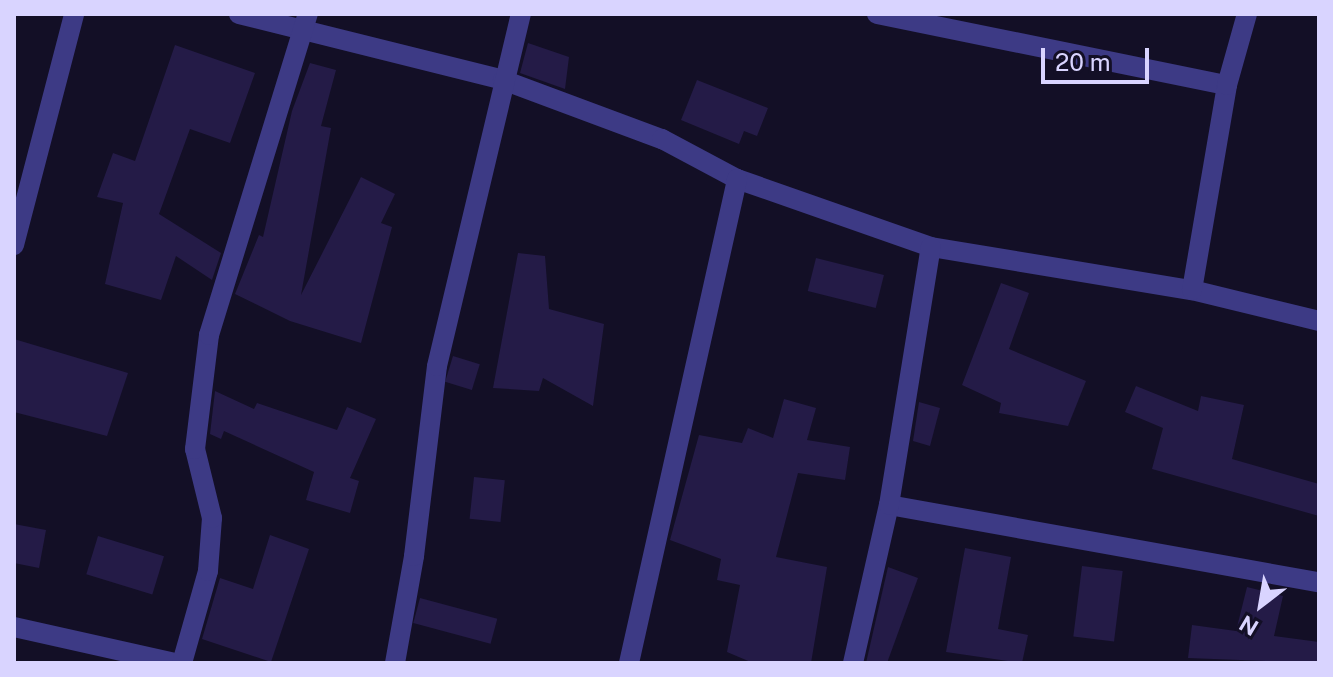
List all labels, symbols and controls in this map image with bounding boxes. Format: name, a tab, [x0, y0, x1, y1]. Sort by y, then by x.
scale bar	[1045, 32, 1153, 82]
text: 20 m	[1055, 48, 1111, 76]
north arrow	[1221, 565, 1301, 645]
text: N	[1235, 610, 1263, 641]

